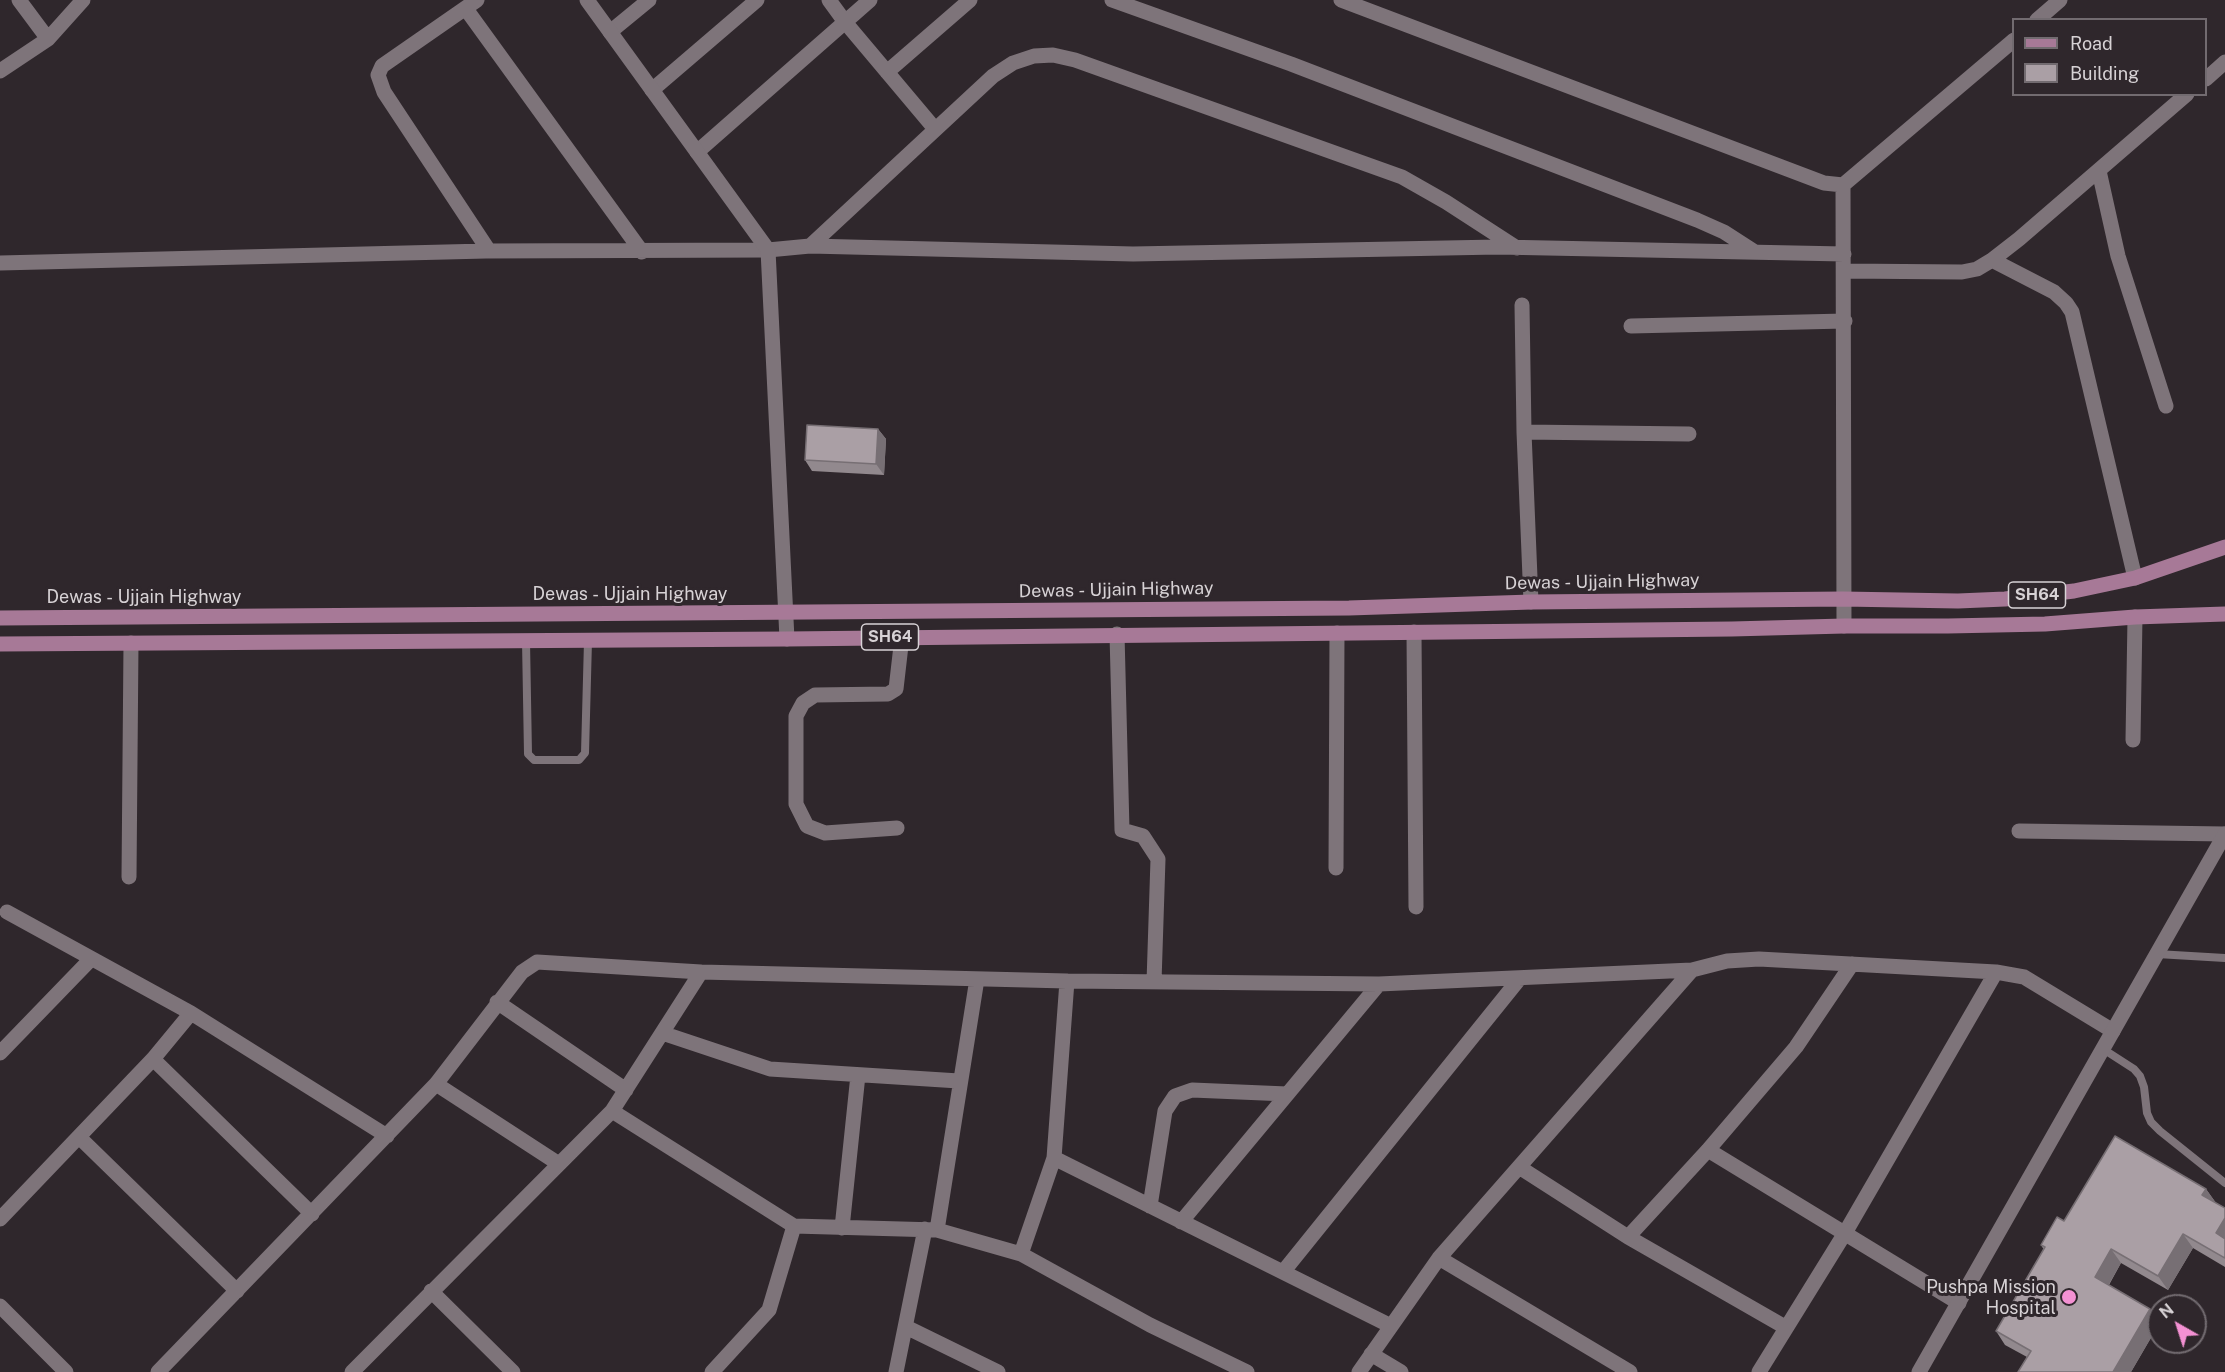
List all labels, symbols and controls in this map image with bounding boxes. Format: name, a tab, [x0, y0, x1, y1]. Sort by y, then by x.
legend	[2012, 18, 2207, 96]
text: Road	[2070, 33, 2113, 54]
text: Building	[2070, 63, 2139, 84]
street label: Dewas - Ujjain Highway	[1504, 570, 1700, 594]
street label: Dewas - Ujjain Highway	[1018, 578, 1214, 602]
road number: SH64	[2008, 582, 2066, 608]
street label: Dewas - Ujjain Highway	[533, 583, 727, 605]
street label: Dewas - Ujjain Highway	[47, 586, 241, 608]
road number: SH64	[862, 624, 918, 650]
place label: Pushpa Mission Hospital	[1926, 1276, 2056, 1318]
marker: Pushpa Mission Hospital	[2060, 1288, 2078, 1306]
north arrow	[2147, 1294, 2207, 1354]
text: N	[2156, 1300, 2177, 1323]

